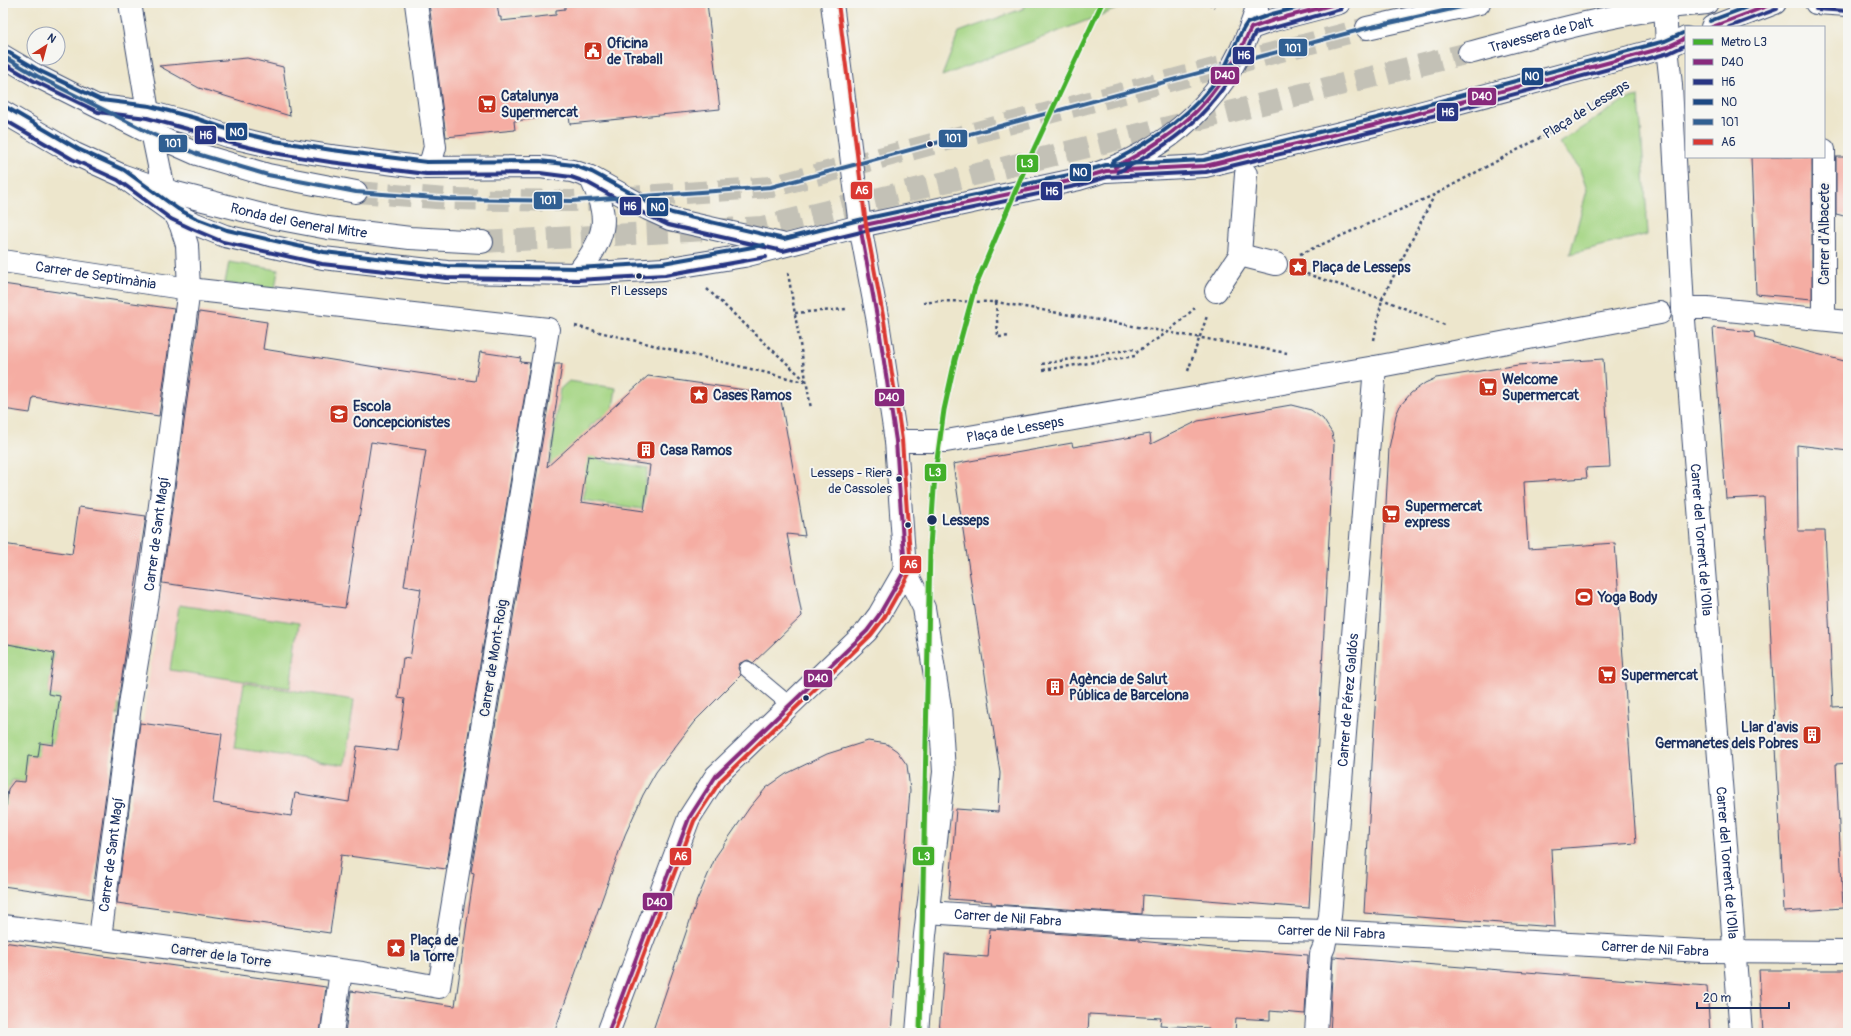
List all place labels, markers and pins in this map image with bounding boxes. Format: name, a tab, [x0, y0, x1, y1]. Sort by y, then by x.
place label: Oficina de Traball	[607, 35, 663, 68]
public building icon: Oficina de Traball	[582, 40, 604, 62]
place label: Catalunya Supermercat	[501, 88, 578, 121]
supermarket icon: Catalunya Supermercat	[476, 93, 498, 115]
unlabelled marker	[925, 139, 935, 149]
place icon: Plaça de Lesseps	[1287, 256, 1309, 278]
place label: Plaça de Lesseps	[1312, 259, 1411, 276]
marker: Pl Lesseps	[634, 271, 644, 281]
place label: Pl Lesseps	[611, 283, 668, 299]
place label: Welcome Supermercat	[1502, 371, 1579, 404]
supermarket icon: Welcome Supermercat	[1477, 376, 1499, 398]
place icon: Cases Ramos	[688, 384, 710, 406]
place label: Cases Ramos	[713, 387, 792, 404]
place label: Escola Concepcionistes	[353, 398, 451, 431]
school or university icon: Escola Concepcionistes	[328, 403, 350, 425]
building icon: Casa Ramos	[635, 439, 657, 461]
place label: Casa Ramos	[660, 442, 733, 459]
place label: Lesseps - Riera de Cassoles	[810, 465, 892, 497]
marker: Lesseps - Riera de Cassoles	[894, 474, 904, 484]
place label: Supermercat express	[1404, 498, 1482, 531]
supermarket icon: Supermercat express	[1380, 503, 1402, 525]
place label: Lesseps	[942, 512, 990, 529]
marker: Lesseps	[925, 513, 939, 527]
unlabelled marker	[903, 520, 913, 530]
sports icon: Yoga Body	[1573, 586, 1595, 608]
place label: Yoga Body	[1597, 589, 1657, 606]
supermarket icon: Supermercat	[1596, 664, 1618, 686]
place label: Supermercat	[1621, 667, 1698, 684]
place label: Agència de Salut Pública de Barcelona	[1069, 671, 1189, 704]
building icon: Agència de Salut Pública de Barcelona	[1044, 676, 1066, 698]
unlabelled marker	[801, 693, 811, 703]
place label: Llar d'avis Germanetes dels Pobres	[1655, 719, 1799, 752]
building icon: Llar d'avis Germanetes dels Pobres	[1801, 724, 1823, 746]
place label: Plaça de la Torre	[410, 932, 459, 965]
place icon: Plaça de la Torre	[385, 937, 407, 959]

